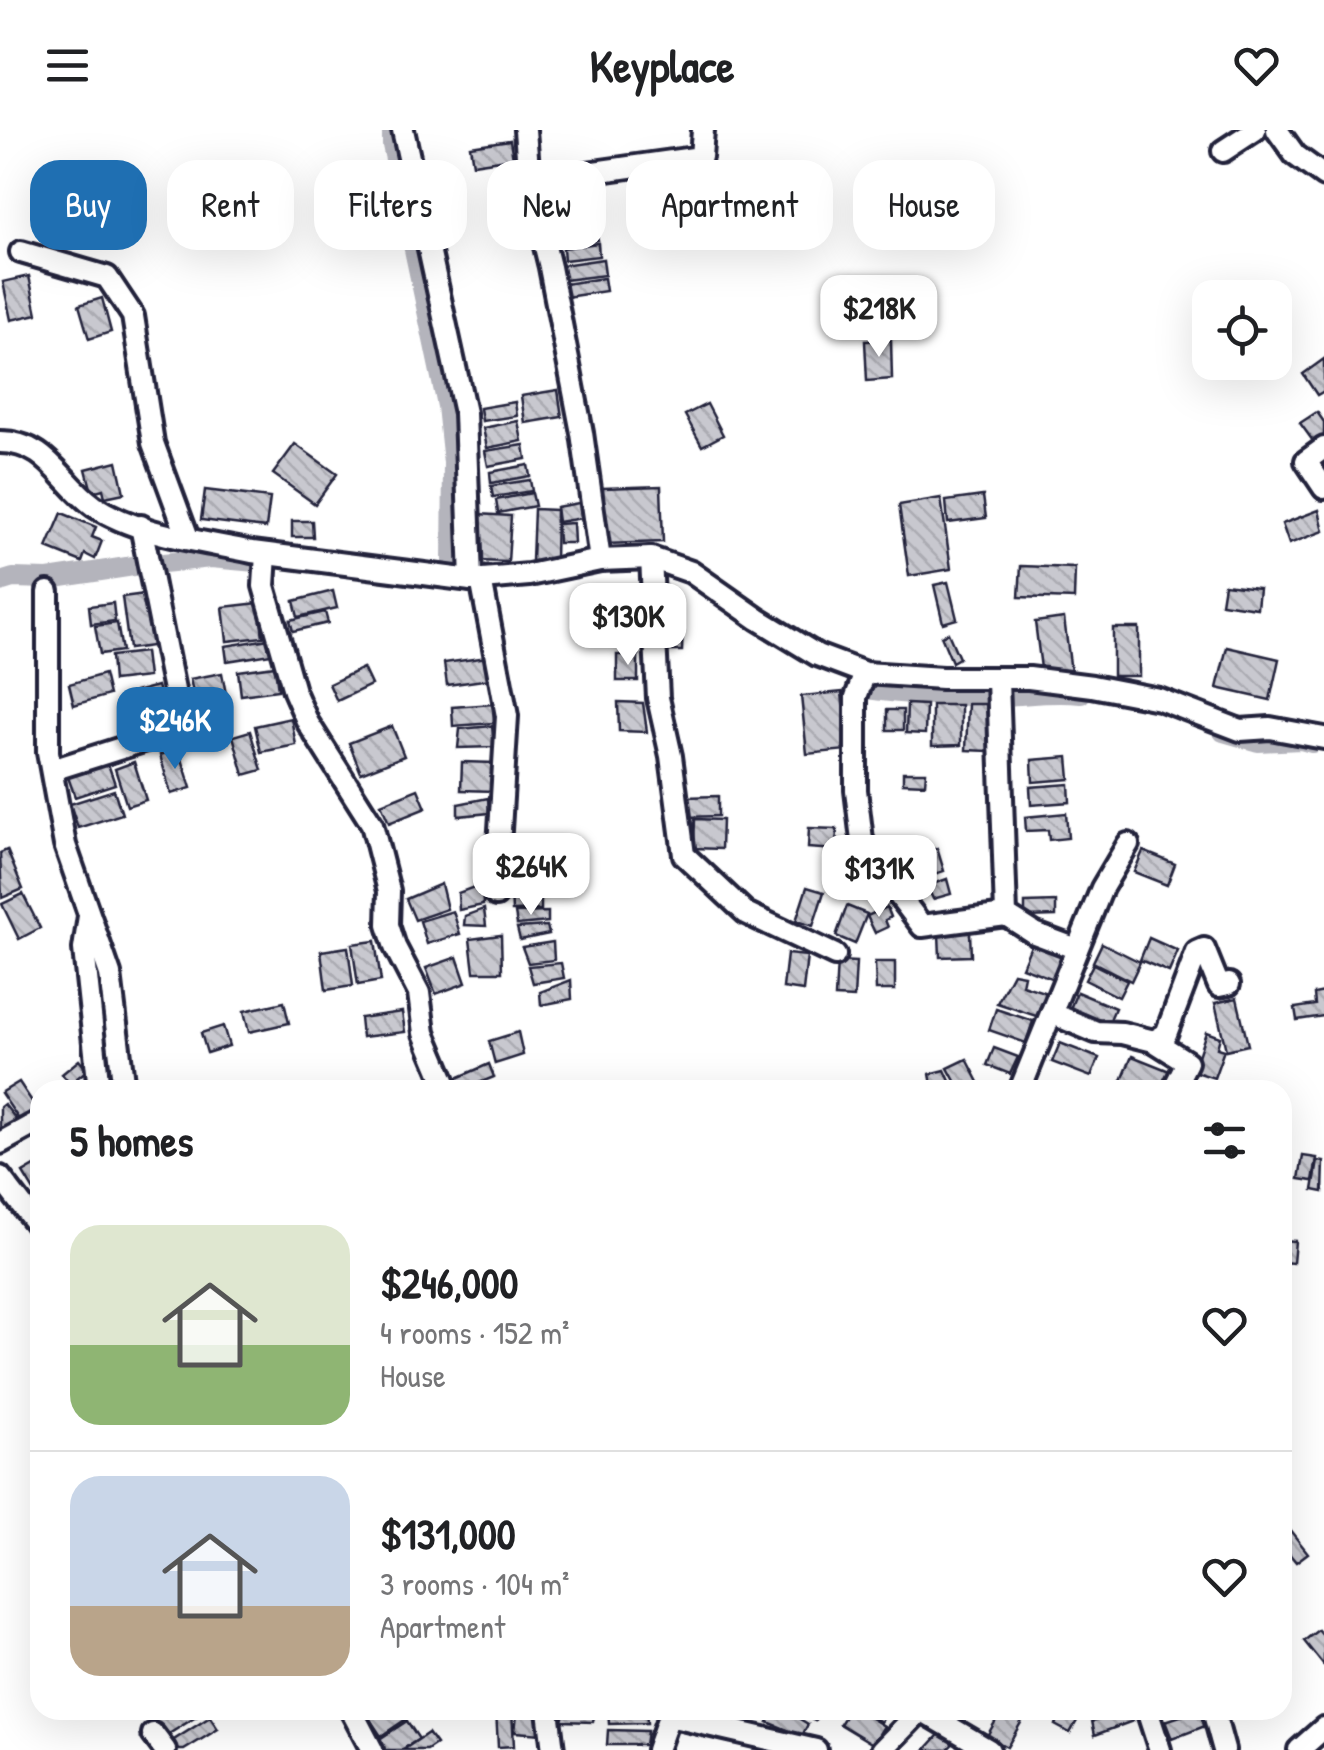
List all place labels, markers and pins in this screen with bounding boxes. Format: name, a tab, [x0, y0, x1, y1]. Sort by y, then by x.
pin: $218K	[809, 275, 949, 360]
pin: $130K	[558, 583, 698, 668]
pin: $246K	[105, 687, 245, 772]
pin: $264K	[461, 833, 601, 918]
pin: $131K	[809, 835, 949, 920]

